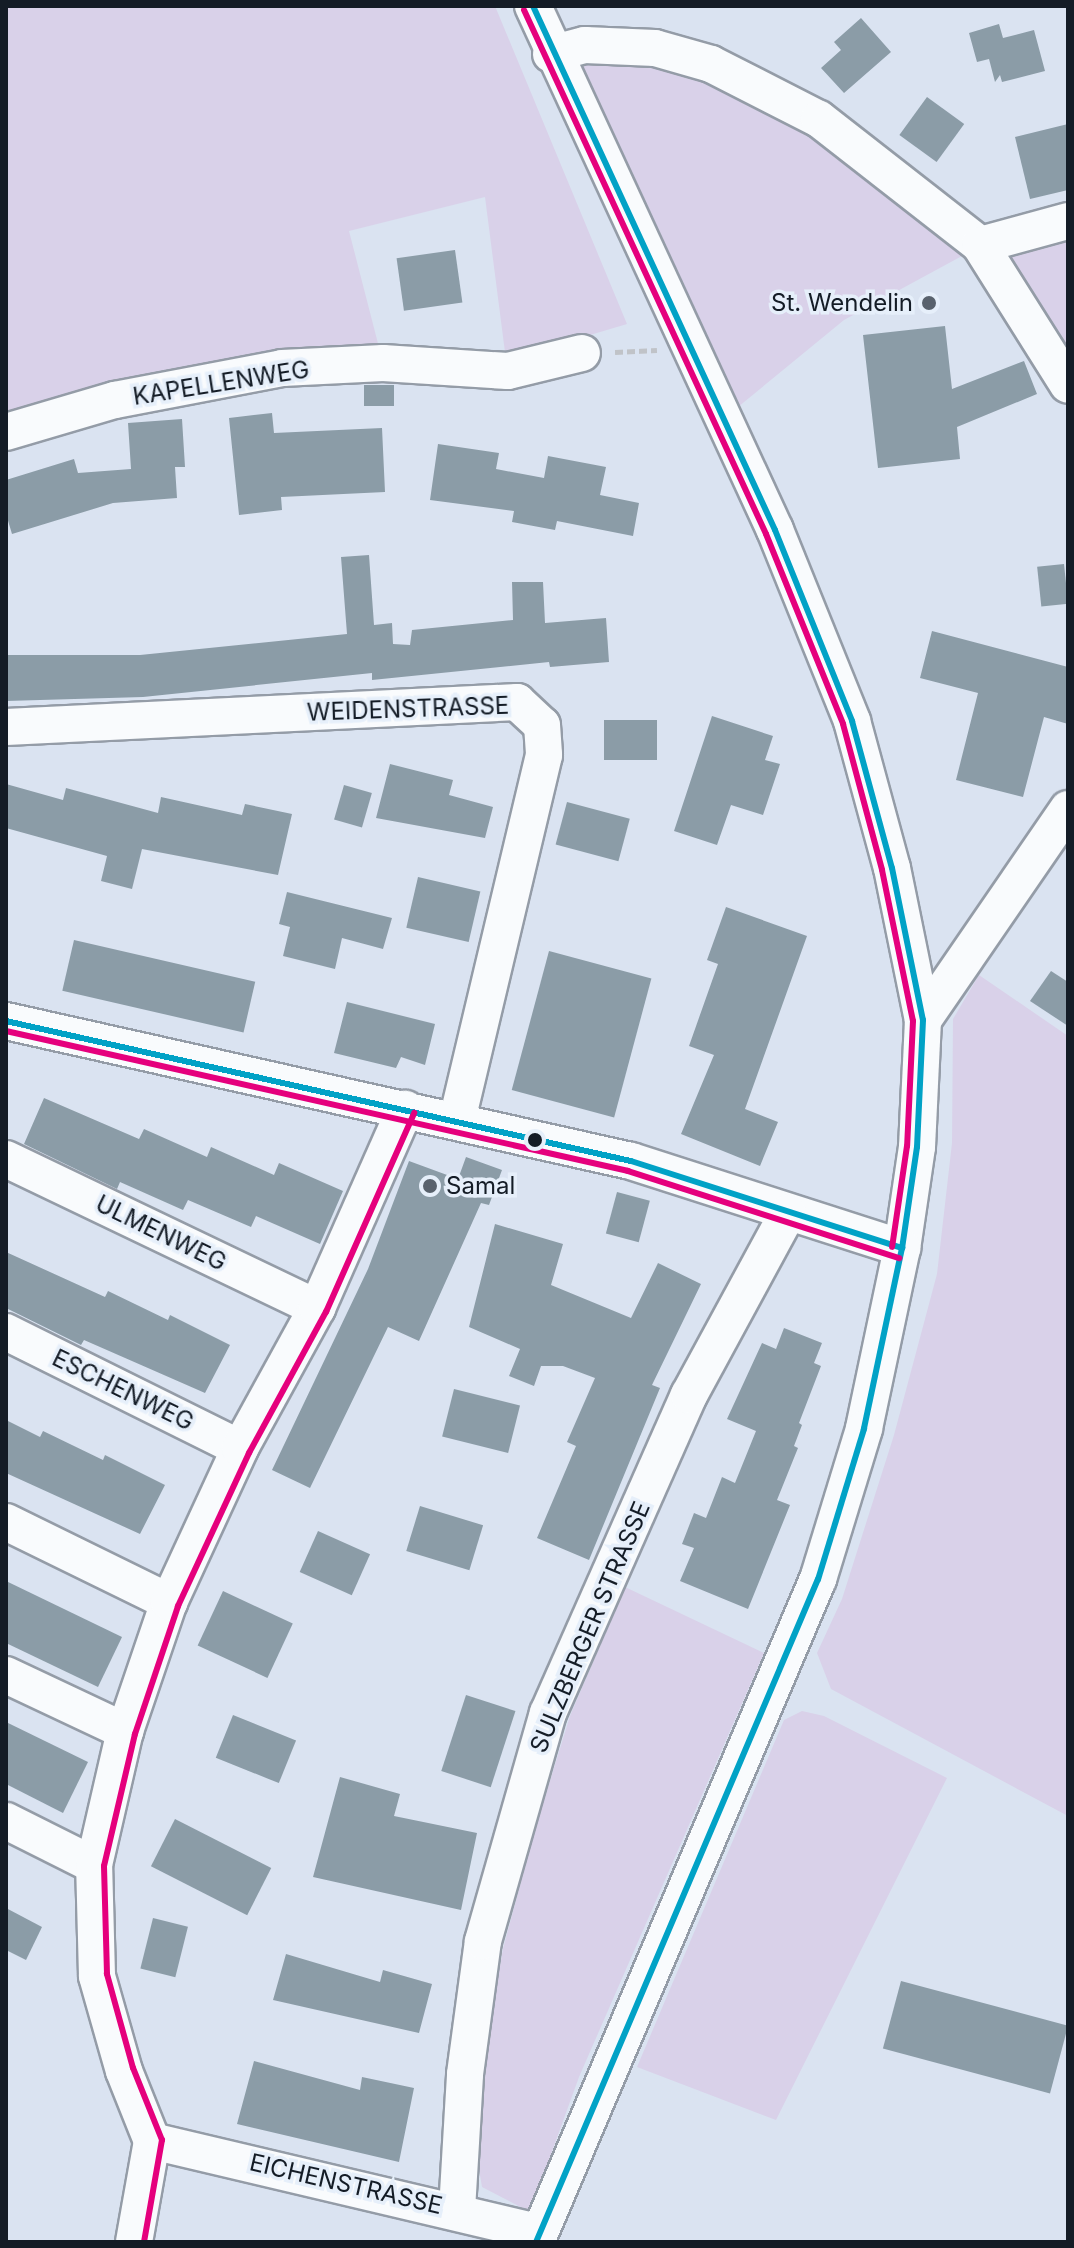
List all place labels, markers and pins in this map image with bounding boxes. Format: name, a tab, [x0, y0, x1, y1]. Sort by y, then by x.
place label: St. Wendelin	[771, 289, 913, 317]
marker: St. Wendelin	[920, 294, 938, 312]
unlabelled marker	[527, 1132, 543, 1148]
place label: Samal	[446, 1172, 515, 1200]
marker: Samal	[421, 1177, 439, 1195]

